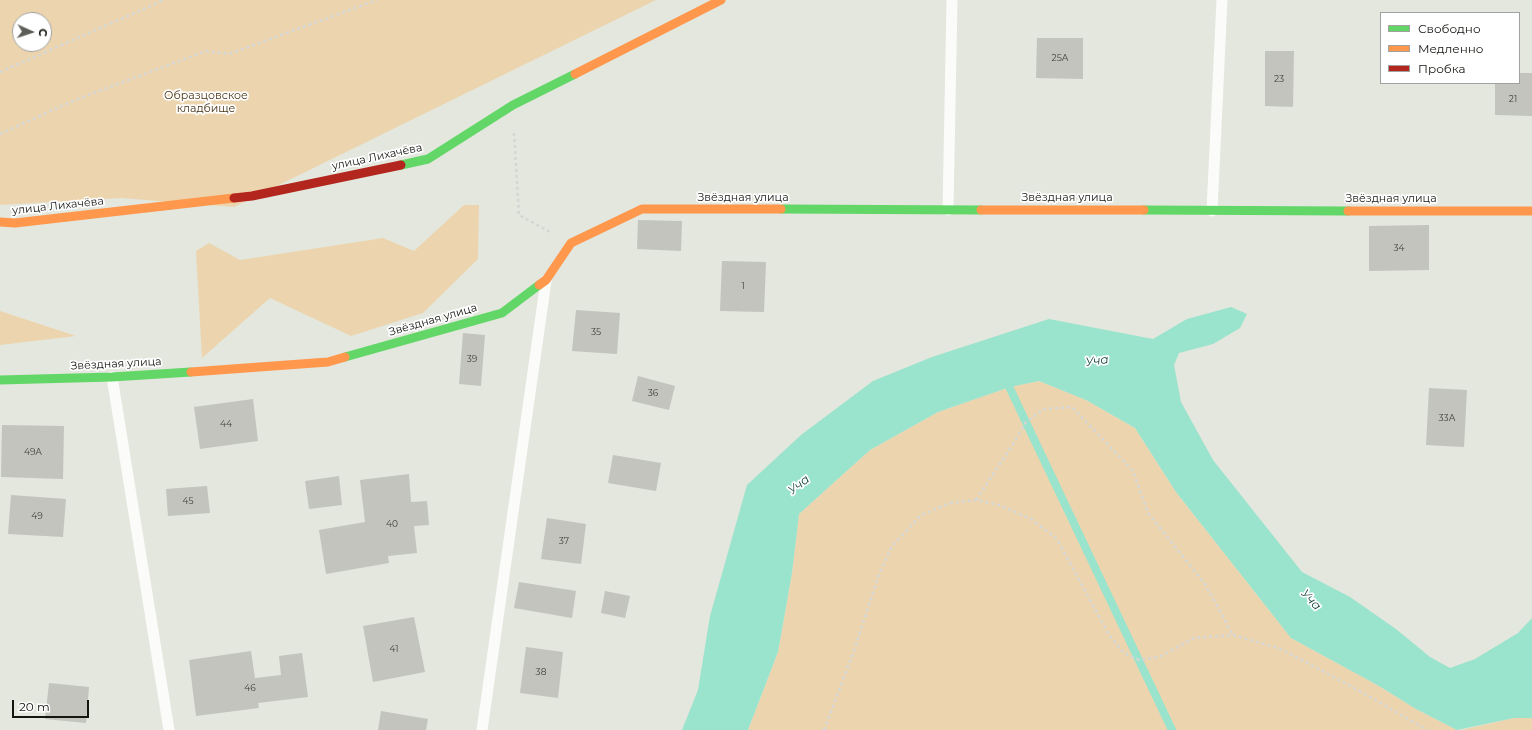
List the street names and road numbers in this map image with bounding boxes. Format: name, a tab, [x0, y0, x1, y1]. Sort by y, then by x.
street label: улица Лихачёва	[331, 141, 423, 173]
street label: Звёздная улица	[697, 191, 789, 205]
street label: Звёздная улица	[1021, 191, 1113, 205]
street label: Звёздная улица	[1345, 192, 1437, 206]
street label: улица Лихачёва	[12, 195, 104, 217]
street label: Звёздная улица	[387, 301, 479, 339]
street label: Звёздная улица	[70, 355, 162, 373]

